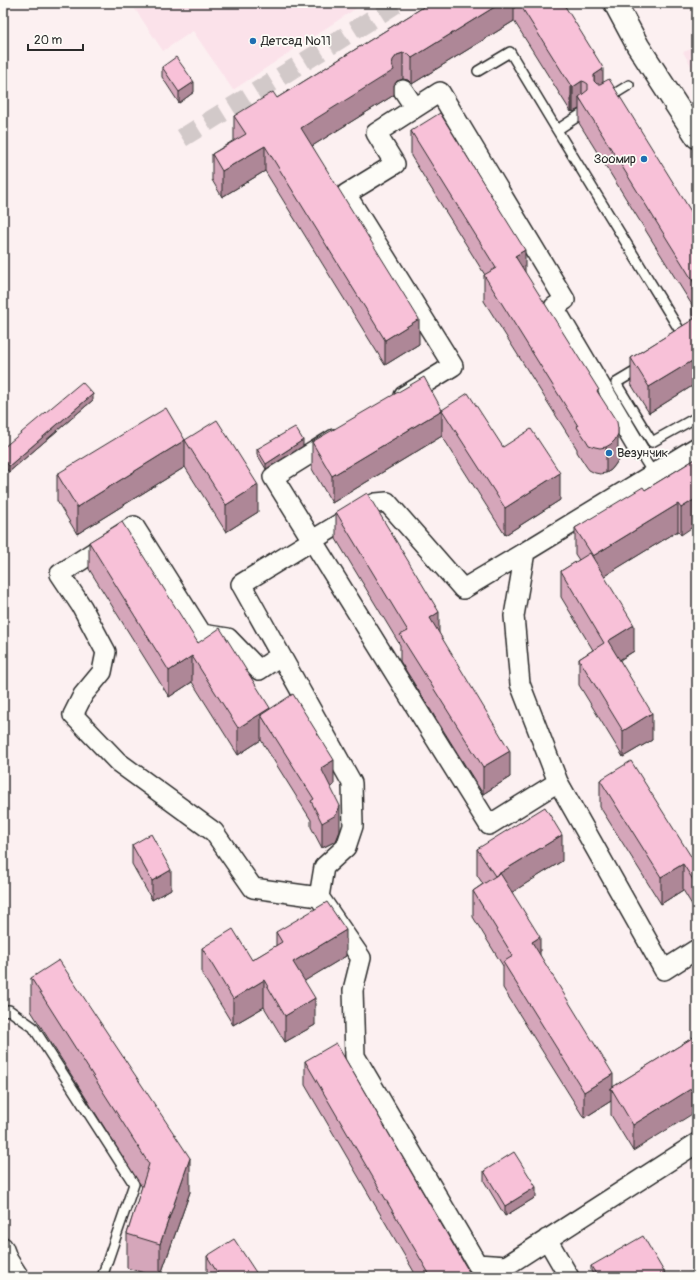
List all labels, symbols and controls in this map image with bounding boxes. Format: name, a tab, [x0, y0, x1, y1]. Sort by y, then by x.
scale bar	[28, 26, 83, 52]
text: 20 m	[34, 33, 63, 48]
place label: Детсад №11	[260, 33, 331, 49]
marker: Детсад №11	[248, 36, 258, 46]
place label: Зоомир	[594, 151, 636, 167]
marker: Зоомир	[639, 154, 649, 164]
place label: Везунчик	[617, 445, 668, 461]
marker: Везунчик	[604, 448, 614, 458]

